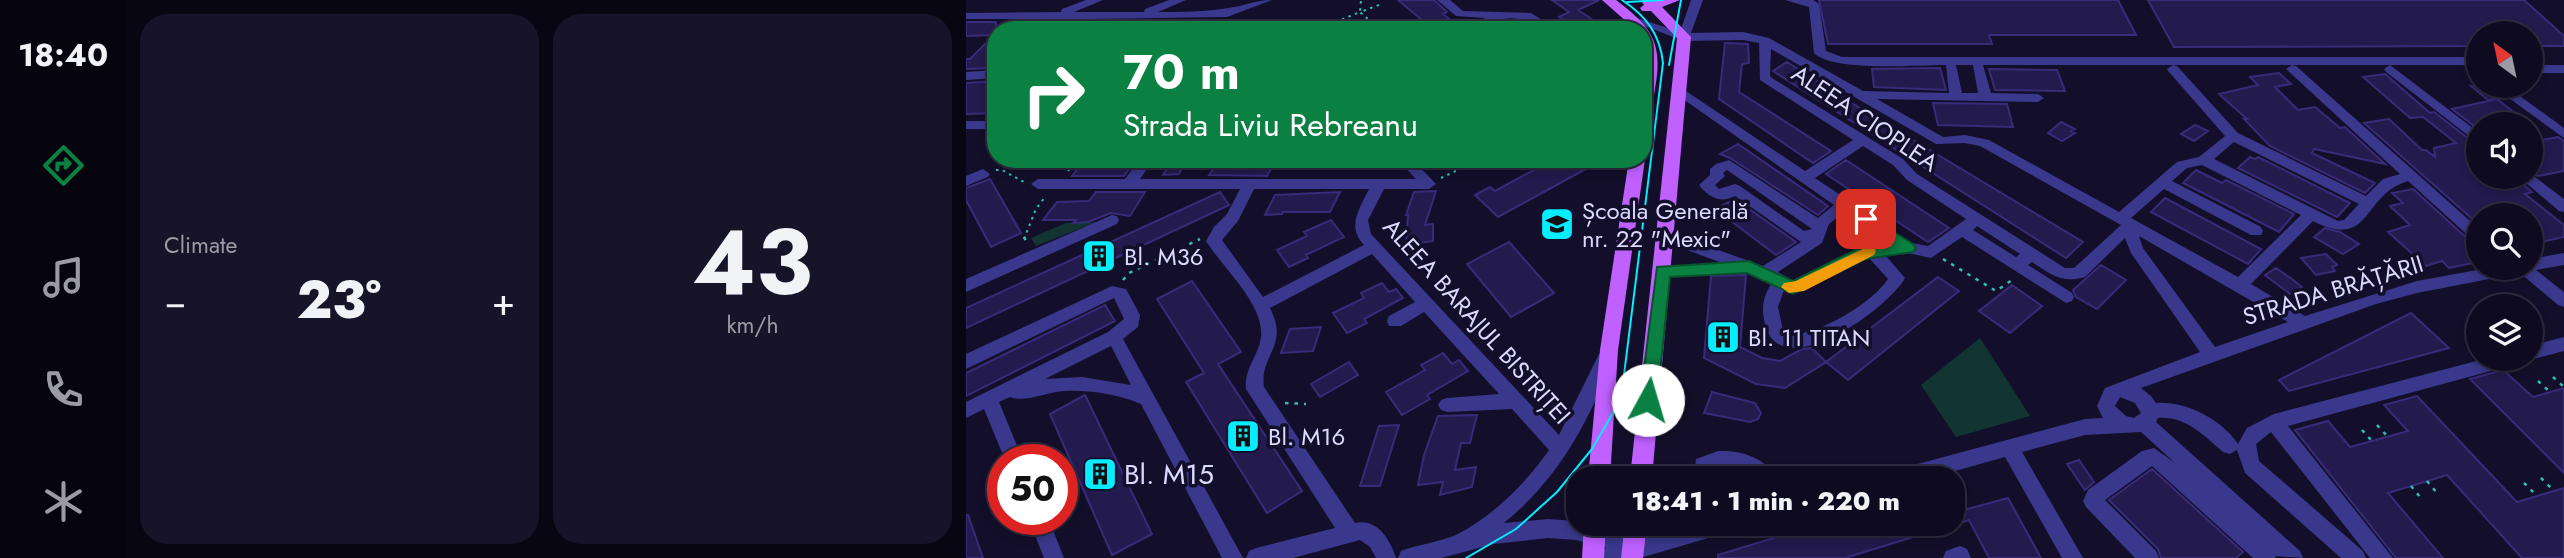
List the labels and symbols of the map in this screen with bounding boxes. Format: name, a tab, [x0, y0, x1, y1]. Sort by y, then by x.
north arrow	[2466, 21, 2543, 98]
street label: ALEEA CIOPLEA	[1785, 56, 1946, 180]
pin	[1836, 189, 1896, 249]
place label: Școala Generală nr. 22 "Mexic"	[1582, 193, 1748, 256]
school or university icon: Școala Generală nr. 22 "Mexic"	[1538, 205, 1576, 243]
street label: ALEEA BARAJUL BISTRIȚEI	[1375, 210, 1579, 432]
building icon: Bl. M36	[1080, 237, 1118, 275]
place label: Bl. M36	[1124, 239, 1204, 274]
street label: STRADA BRĂȚĂRII	[2238, 246, 2428, 334]
building icon: Bl. 11 TITAN	[1704, 318, 1742, 356]
place label: Bl. 11 TITAN	[1748, 320, 1870, 355]
position arrow	[1611, 363, 1685, 437]
building icon: Bl. M16	[1224, 417, 1262, 455]
place label: Bl. M16	[1268, 419, 1345, 454]
speed limit sign: 50	[987, 444, 1078, 535]
place label: Bl. M15	[1124, 454, 1214, 495]
building icon: Bl. M15	[1081, 455, 1119, 493]

